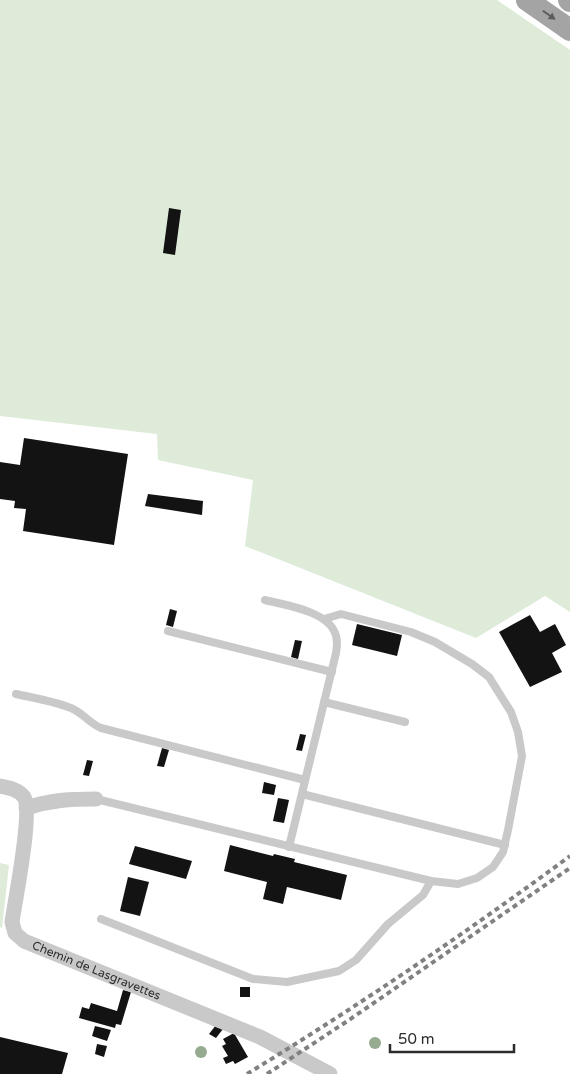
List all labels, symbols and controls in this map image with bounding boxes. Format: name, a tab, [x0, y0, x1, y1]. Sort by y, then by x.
one-way arrow	[542, 10, 556, 20]
street label: Chemin de Lasgravettes	[30, 938, 163, 1003]
scale bar	[390, 1022, 514, 1054]
text: 50 m	[398, 1030, 435, 1048]

